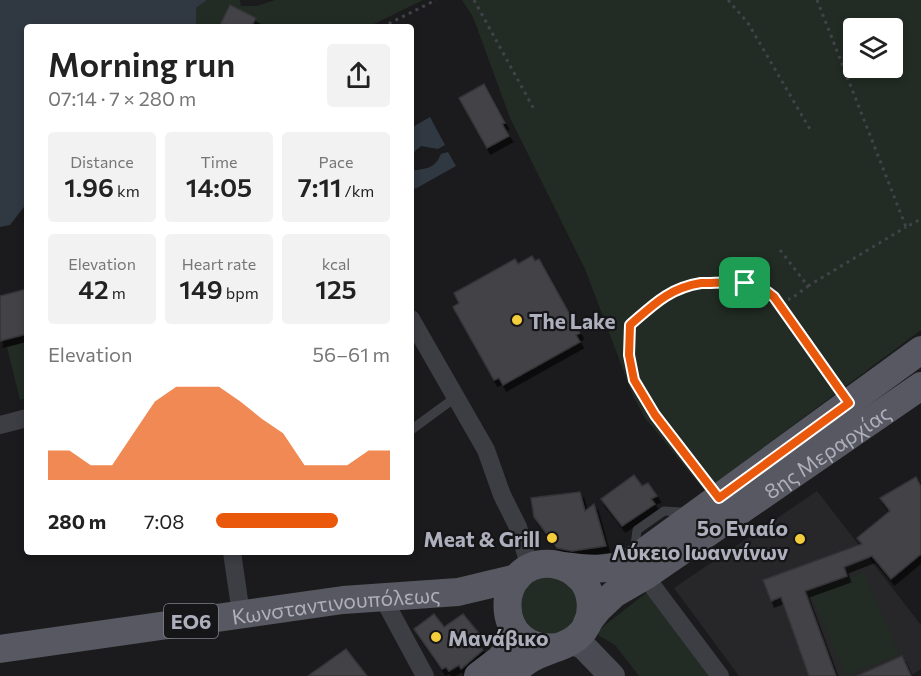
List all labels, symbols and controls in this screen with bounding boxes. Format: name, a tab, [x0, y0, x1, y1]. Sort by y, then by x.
map controls	[843, 18, 903, 78]
button: layers	[843, 18, 903, 78]
text: Morning run	[48, 43, 235, 84]
button: share	[327, 44, 390, 107]
text: 07:14 · 7 × 280 m	[48, 86, 196, 110]
text: Distance	[70, 152, 134, 171]
text: Time	[201, 152, 237, 171]
text: Pace	[319, 152, 353, 171]
text: 1.96	[64, 171, 114, 202]
text: 14:05	[186, 171, 252, 202]
text: 7:11	[298, 171, 342, 202]
text: km	[114, 181, 140, 200]
text: /km	[342, 181, 374, 200]
text: Elevation	[68, 254, 136, 273]
text: Heart rate	[182, 254, 256, 273]
text: kcal	[322, 254, 350, 273]
pin	[719, 257, 770, 308]
icon: arrive	[728, 266, 761, 299]
text: 42	[78, 273, 109, 304]
text: 149	[179, 273, 223, 304]
text: 125	[315, 273, 357, 304]
text: m	[109, 283, 126, 302]
text: bpm	[223, 283, 259, 302]
place label: The Lake	[529, 308, 616, 333]
marker: The Lake	[510, 313, 524, 327]
text: Elevation	[48, 342, 133, 366]
text: 56–61 m	[313, 342, 390, 366]
street label: 8ης Μεραρχίας	[759, 399, 894, 503]
text: 280 m	[48, 509, 106, 533]
text: 7:08	[144, 509, 184, 533]
place label: 5ο Ενιαίο Λύκειο Ιωαννίνων	[612, 515, 788, 564]
place label: Meat & Grill	[424, 526, 540, 551]
marker: Meat & Grill	[545, 531, 559, 545]
marker: 5ο Ενιαίο Λύκειο Ιωαννίνων	[793, 532, 807, 546]
street label: Κωνσταντινουπόλεως	[230, 581, 441, 628]
road number: ΕΟ6	[164, 604, 218, 638]
place label: Μανάβικο	[448, 625, 548, 650]
marker: Μανάβικο	[429, 630, 443, 644]

